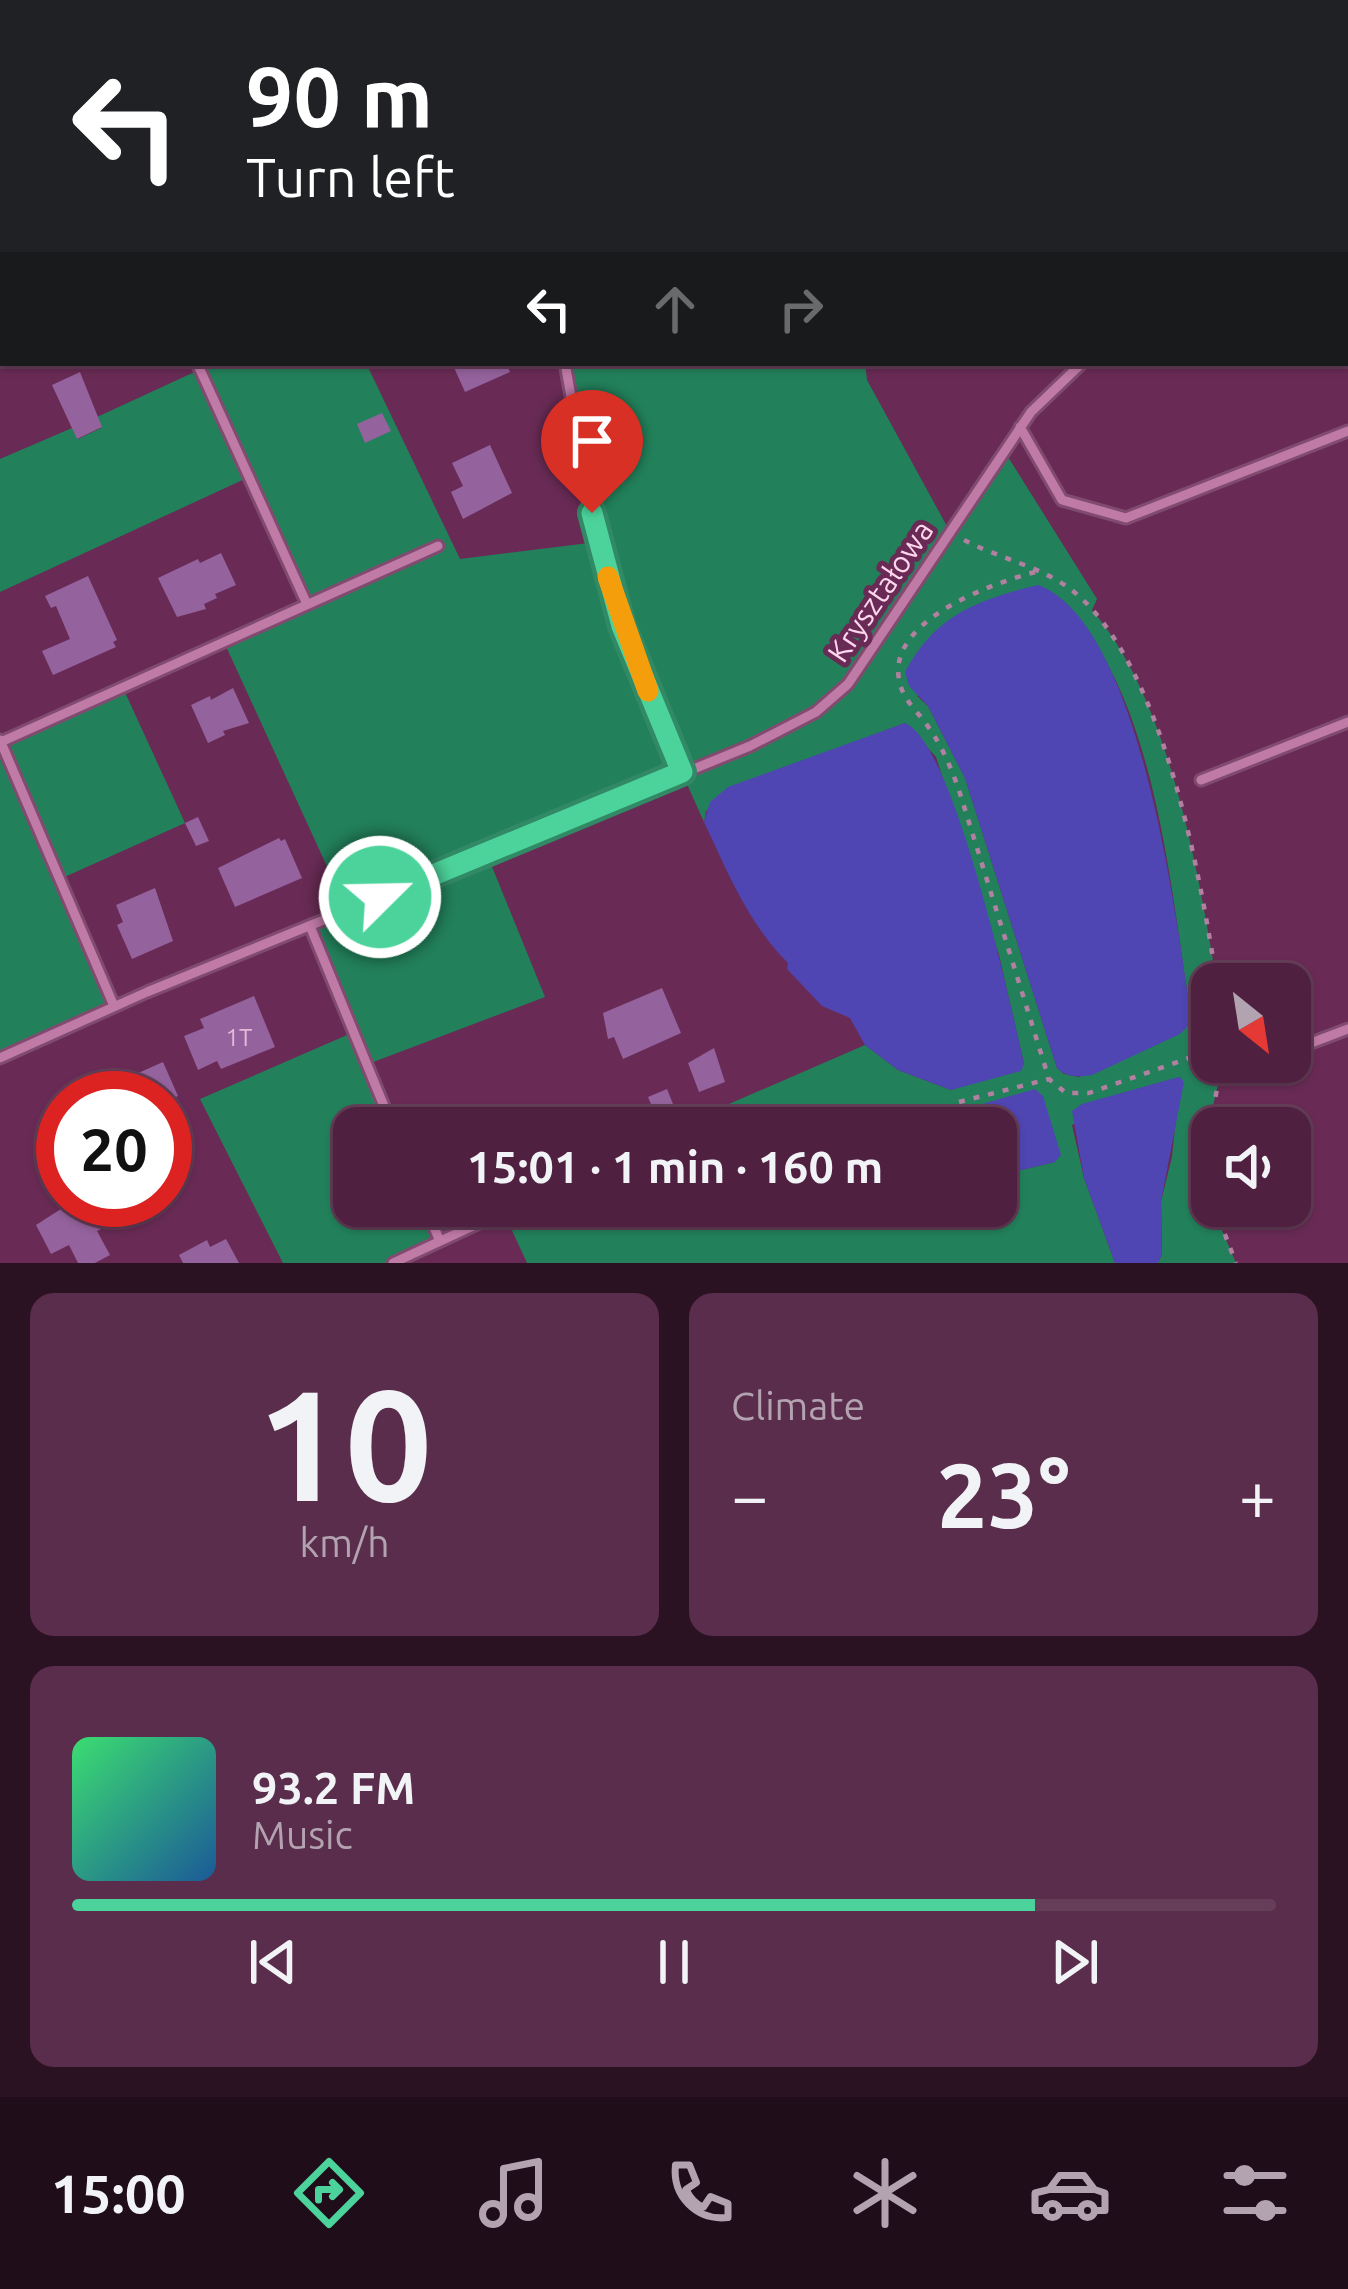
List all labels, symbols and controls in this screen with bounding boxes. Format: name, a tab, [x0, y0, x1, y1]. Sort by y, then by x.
icon: left	[48, 48, 204, 204]
text: 90 m	[246, 49, 433, 143]
text: Turn left	[246, 147, 455, 207]
icon: left	[516, 276, 582, 342]
icon: ahead	[642, 276, 708, 342]
icon: right	[768, 276, 834, 342]
pin	[541, 390, 643, 513]
icon: arrive	[559, 408, 625, 474]
street label: Kryształowa	[820, 514, 940, 668]
position arrow	[317, 834, 443, 960]
north arrow	[1191, 963, 1311, 1083]
map controls	[1191, 963, 1311, 1227]
house number: 1T	[226, 1024, 252, 1051]
speed limit sign: 20	[36, 1071, 192, 1227]
button: sound	[1191, 1107, 1311, 1227]
text: 15:01 · 1 min · 160 m	[467, 1141, 883, 1192]
text: 10	[257, 1356, 432, 1530]
text: Climate	[731, 1384, 865, 1427]
text: 23°	[937, 1444, 1070, 1545]
text: −	[731, 1458, 768, 1532]
text: +	[1239, 1458, 1276, 1532]
text: km/h	[299, 1521, 390, 1564]
text: 93.2 FM	[252, 1762, 415, 1813]
text: Music	[252, 1813, 353, 1856]
icon: previous	[240, 1929, 306, 1995]
icon: pause	[641, 1929, 707, 1995]
icon: next	[1042, 1929, 1108, 1995]
icon: directions	[287, 2151, 371, 2235]
icon: music	[472, 2151, 556, 2235]
icon: phone	[658, 2151, 742, 2235]
icon: climate	[843, 2151, 927, 2235]
icon: car	[1028, 2151, 1112, 2235]
icon: filters	[1213, 2151, 1297, 2235]
text: 15:00	[51, 2163, 186, 2223]

